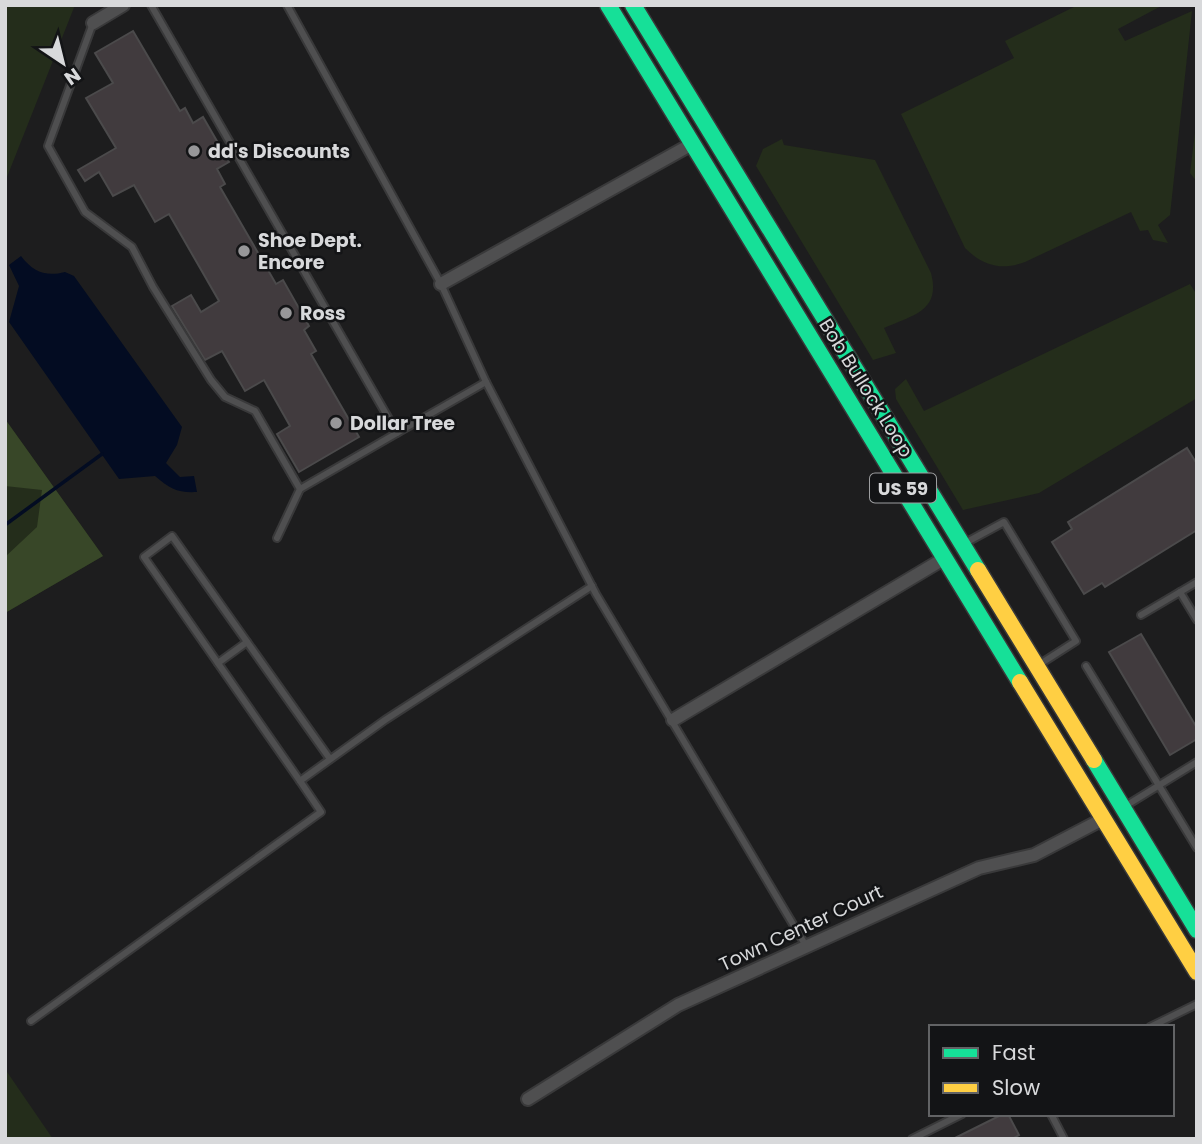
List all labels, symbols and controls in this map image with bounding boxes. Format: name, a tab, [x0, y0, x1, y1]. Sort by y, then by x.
north arrow	[28, 28, 98, 98]
text: N	[59, 61, 86, 92]
place label: dd's Discounts	[208, 138, 350, 165]
marker: dd's Discounts	[186, 143, 202, 159]
place label: Shoe Dept. Encore	[258, 227, 362, 276]
marker: Shoe Dept. Encore	[236, 243, 252, 259]
place label: Ross	[300, 300, 346, 327]
marker: Ross	[278, 305, 294, 321]
street label: Bob Bullock Loop	[812, 314, 920, 463]
place label: Dollar Tree	[350, 410, 455, 437]
marker: Dollar Tree	[328, 415, 344, 431]
road number: US 59	[870, 474, 936, 502]
street label: Town Center Court	[715, 878, 887, 978]
legend	[929, 1025, 1174, 1116]
text: Fast	[992, 1038, 1035, 1067]
text: Slow	[992, 1073, 1040, 1102]

